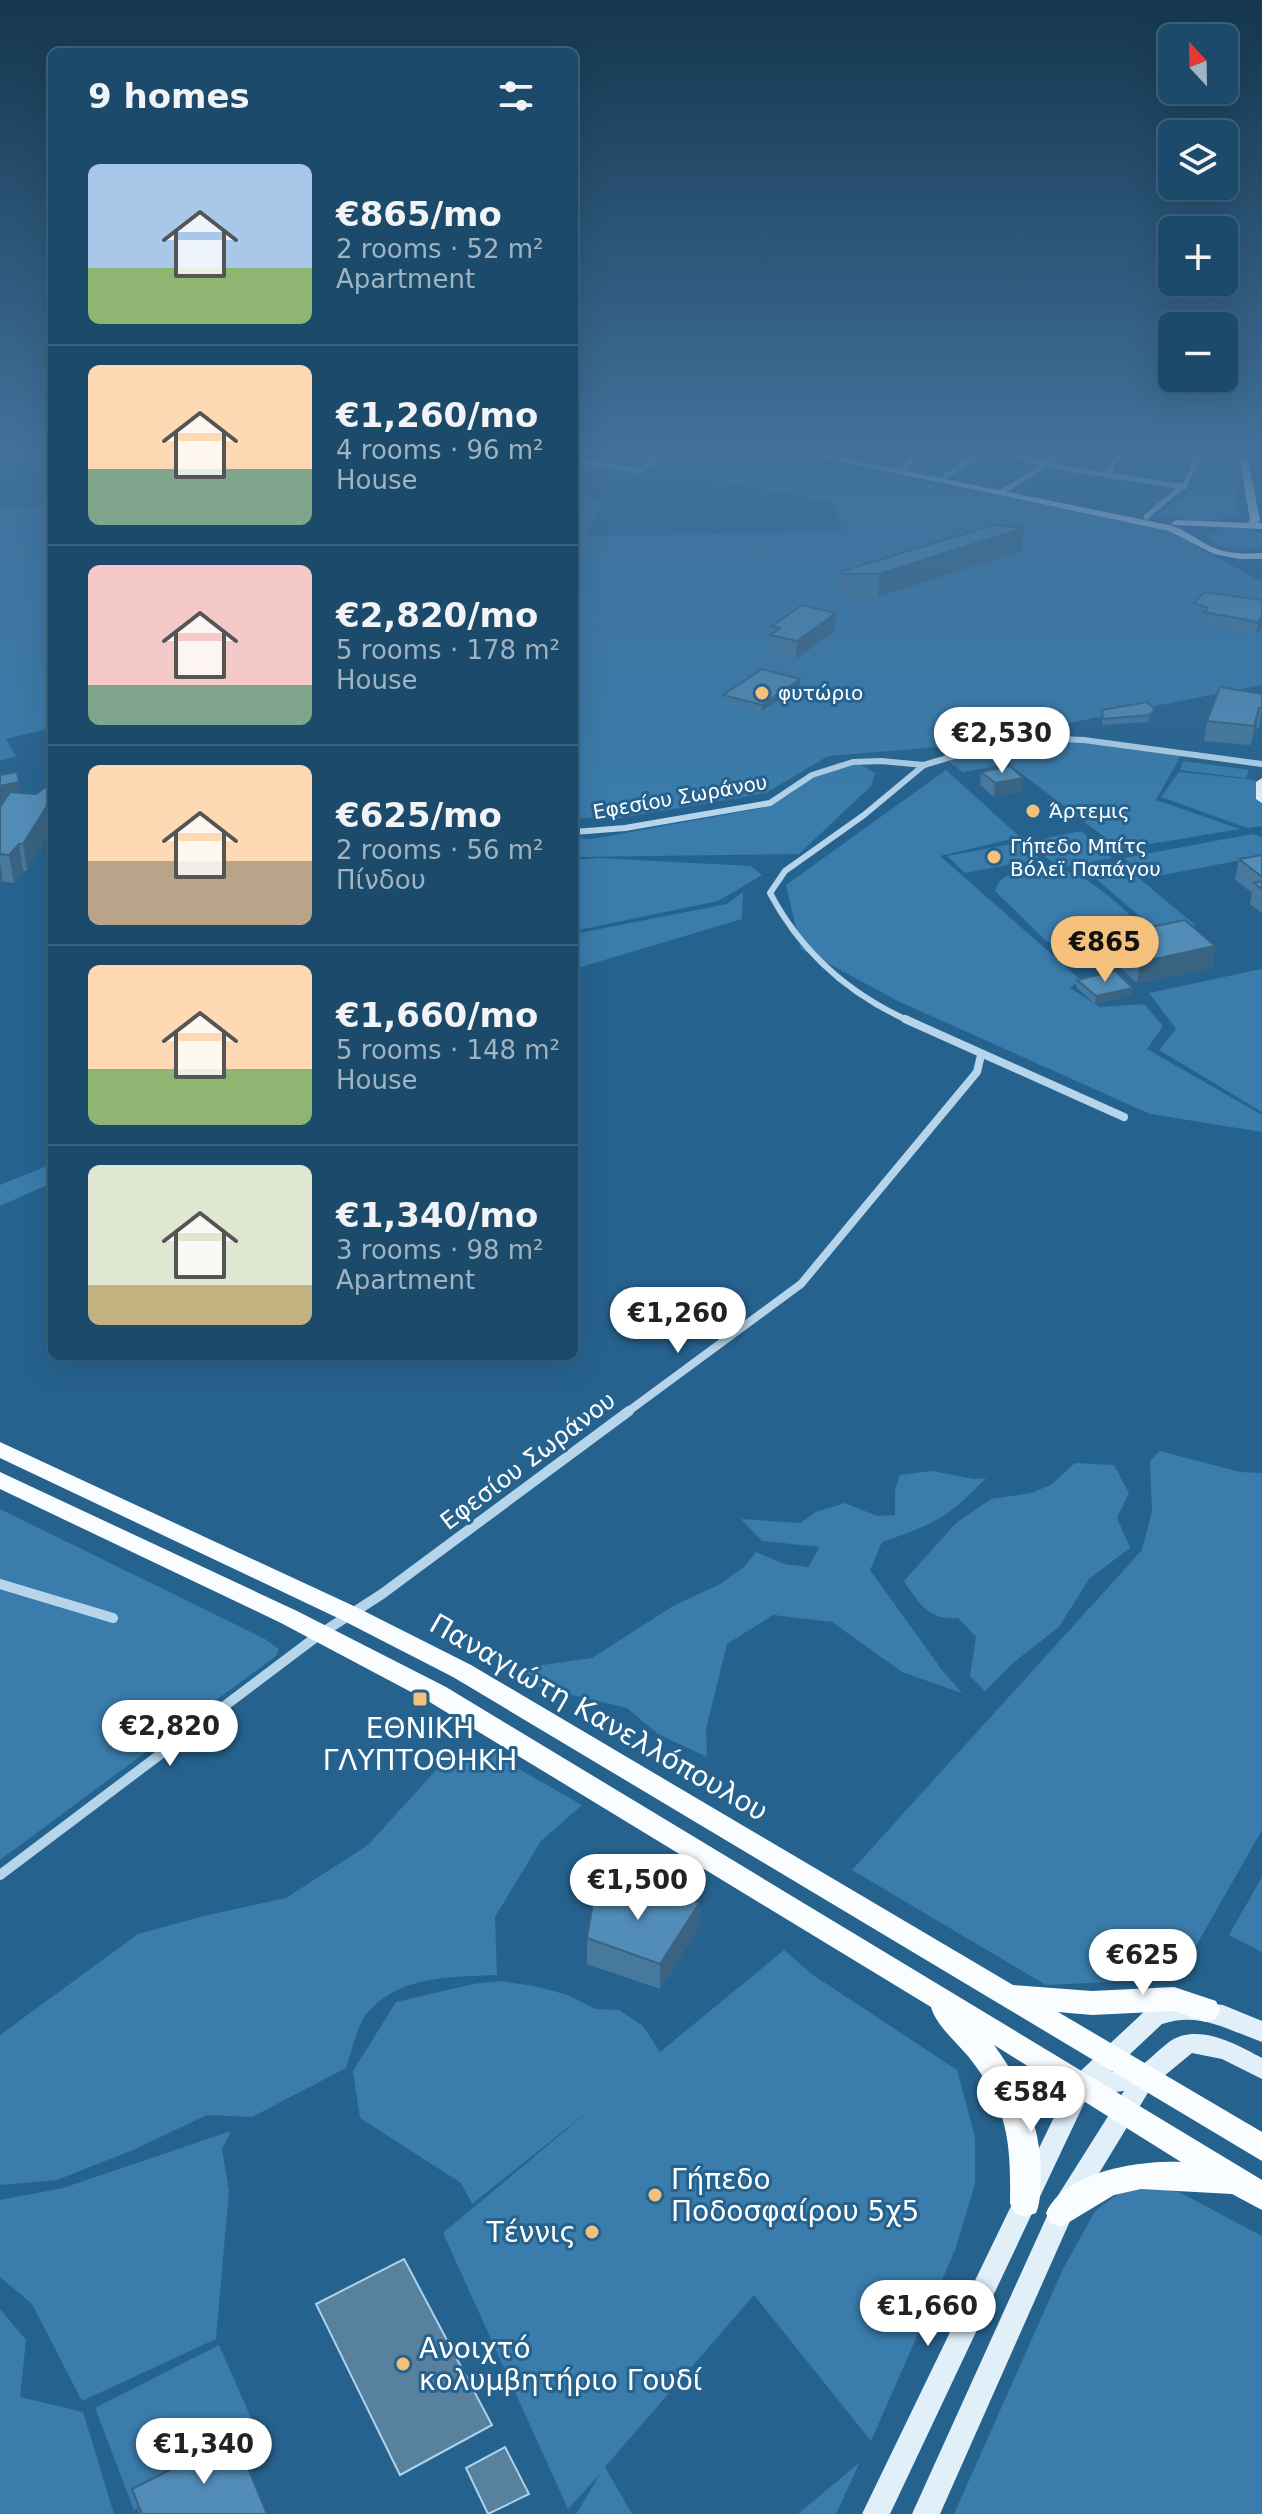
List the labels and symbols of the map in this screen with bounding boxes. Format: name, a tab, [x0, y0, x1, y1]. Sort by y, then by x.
north arrow	[1158, 24, 1238, 104]
place label: φυτώριο	[778, 681, 863, 705]
marker: φυτώριο	[753, 684, 771, 702]
pin: €2,530	[937, 707, 1067, 775]
street label: Εφεσίου Σωράνου	[591, 770, 769, 824]
place label: Άρτεμις	[1049, 799, 1130, 823]
marker: Άρτεμις	[1024, 802, 1042, 820]
place label: Γήπεδο Μπίτς Βόλεϊ Παπάγου	[1010, 834, 1161, 881]
marker: Γήπεδο Μπίτς Βόλεϊ Παπάγου	[985, 848, 1003, 866]
pin: €865	[1058, 916, 1152, 984]
pin: €1,260	[613, 1287, 743, 1355]
street label: Εφεσίου Σωράνου	[435, 1386, 621, 1536]
street label: Παναγιώτη Κανελλόπουλου	[424, 1607, 774, 1828]
marker: ΕΘΝΙΚΗ ΓΛΥΠΤΟΘΗΚΗ	[411, 1690, 429, 1708]
pin: €2,820	[105, 1700, 235, 1768]
place label: ΕΘΝΙΚΗ ΓΛΥΠΤΟΘΗΚΗ	[323, 1712, 517, 1777]
pin: €1,500	[573, 1854, 703, 1922]
pin: €625	[1096, 1929, 1190, 1997]
pin: €584	[984, 2066, 1078, 2134]
place label: Γήπεδο Ποδοσφαίρου 5χ5	[671, 2163, 919, 2228]
marker: Γήπεδο Ποδοσφαίρου 5χ5	[646, 2186, 664, 2204]
place label: Τέννις	[486, 2216, 576, 2249]
marker: Τέννις	[583, 2223, 601, 2241]
pin: €1,660	[863, 2280, 993, 2348]
place label: Ανοιχτό κολυμβητήριο Γουδί	[419, 2332, 703, 2397]
marker: Ανοιχτό κολυμβητήριο Γουδί	[394, 2355, 412, 2373]
pin: €1,340	[139, 2418, 269, 2486]

